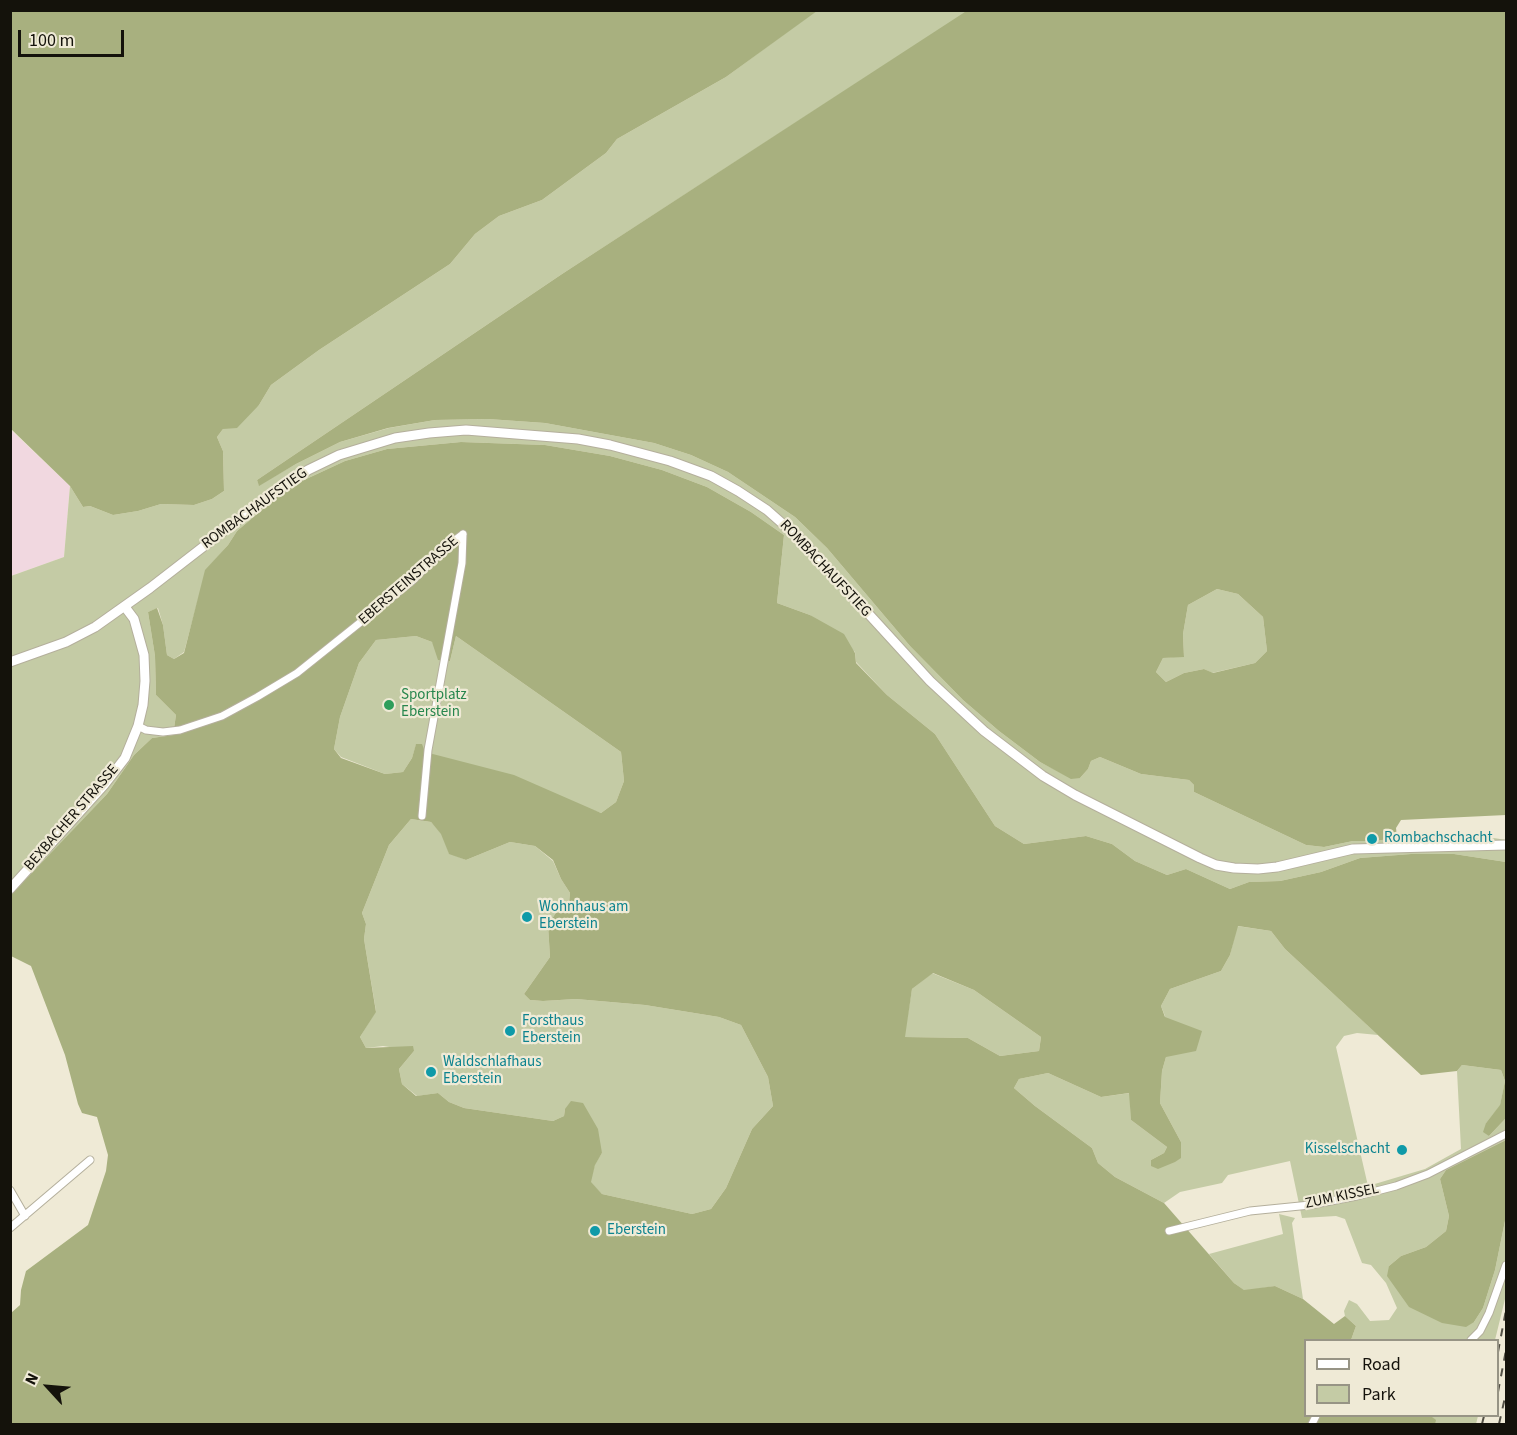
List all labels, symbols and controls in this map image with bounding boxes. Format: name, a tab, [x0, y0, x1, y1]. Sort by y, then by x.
scale bar	[21, 18, 128, 56]
text: 100 m	[29, 28, 74, 53]
street label: ROMBACHAUFSTIEG	[199, 465, 311, 553]
street label: ROMBACHAUFSTIEG	[775, 517, 875, 621]
street label: EBERSTEINSTRASSE	[355, 533, 463, 629]
place label: Sportplatz Eberstein	[401, 687, 467, 722]
marker: Sportplatz Eberstein	[382, 698, 396, 712]
street label: BEXBACHER STRASSE	[21, 761, 123, 875]
place label: Rombachschacht	[1384, 830, 1493, 848]
marker: Rombachschacht	[1365, 832, 1379, 846]
place label: Wohnhaus am Eberstein	[539, 899, 628, 934]
marker: Wohnhaus am Eberstein	[520, 910, 534, 924]
place label: Forsthaus Eberstein	[522, 1013, 584, 1048]
marker: Forsthaus Eberstein	[503, 1024, 517, 1038]
place label: Waldschlafhaus Eberstein	[443, 1054, 541, 1089]
marker: Waldschlafhaus Eberstein	[424, 1065, 438, 1079]
place label: Kisselschacht	[1305, 1141, 1390, 1159]
marker: Kisselschacht	[1395, 1143, 1409, 1157]
street label: ZUM KISSEL	[1303, 1180, 1381, 1214]
place label: Eberstein	[607, 1222, 666, 1240]
marker: Eberstein	[588, 1224, 602, 1238]
legend	[1304, 1339, 1499, 1417]
text: Road	[1362, 1352, 1401, 1377]
north arrow	[18, 1357, 78, 1417]
text: N	[20, 1370, 44, 1389]
text: Park	[1362, 1382, 1396, 1407]

